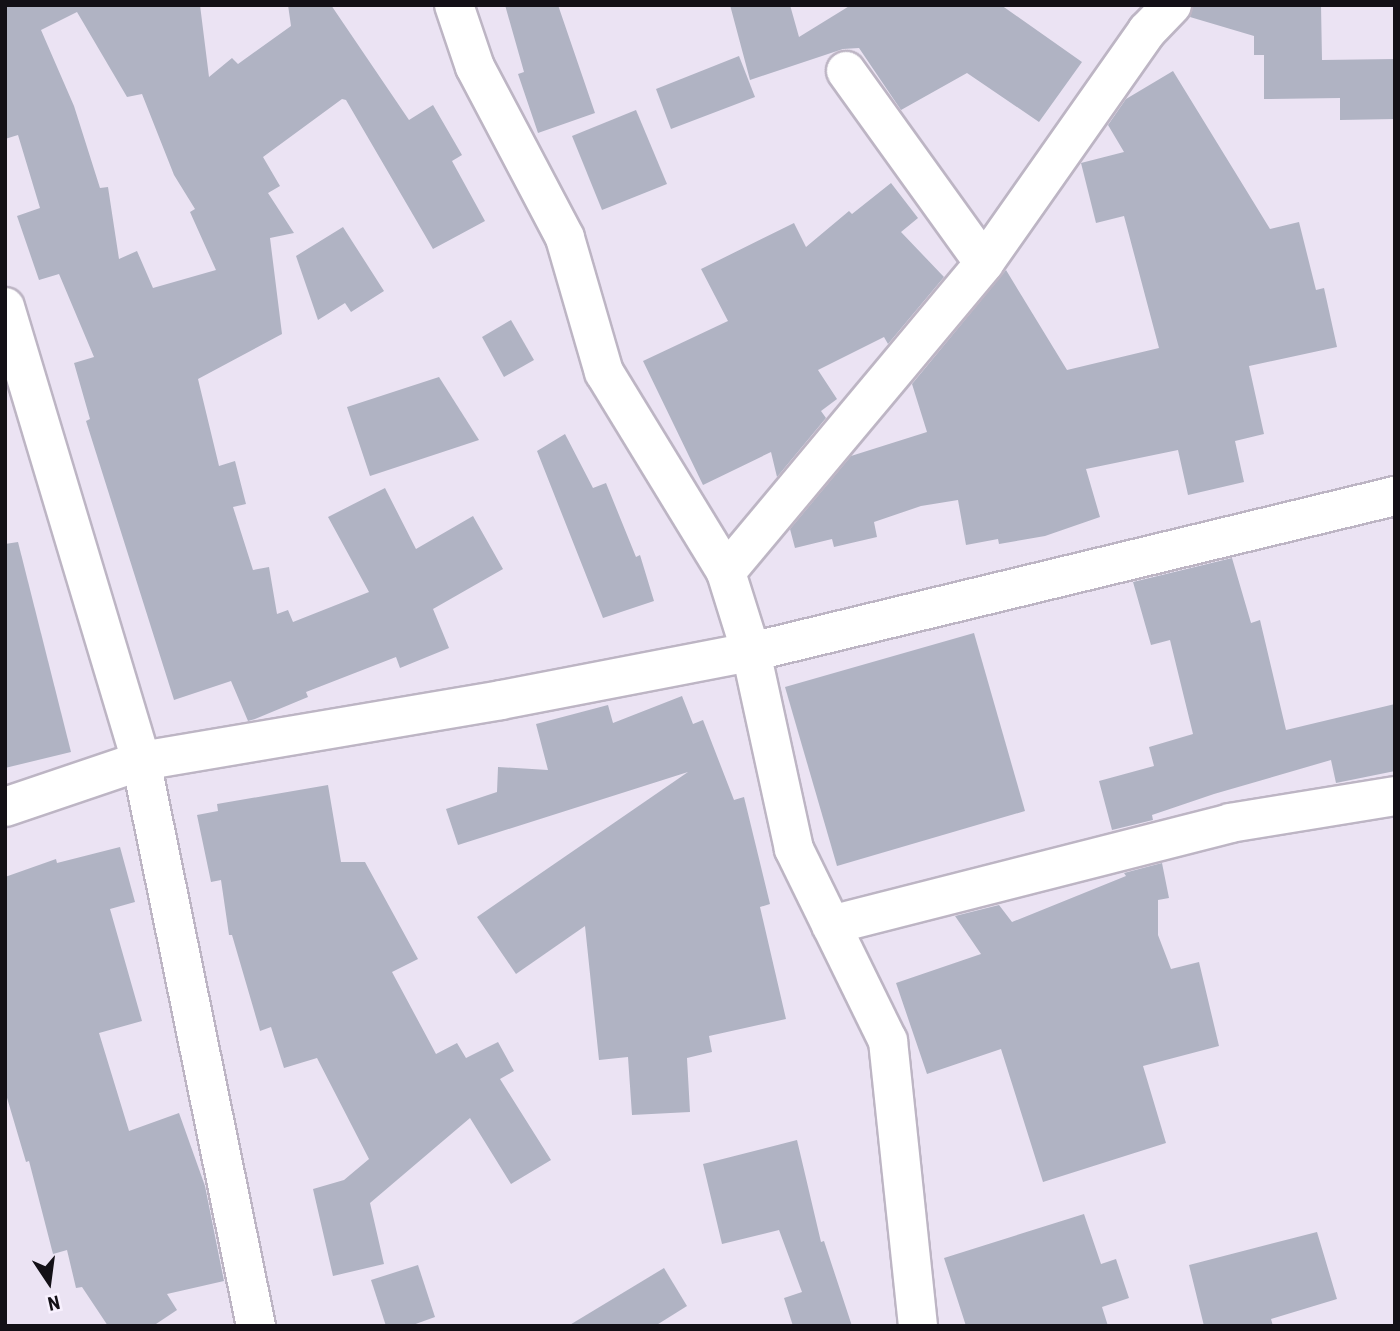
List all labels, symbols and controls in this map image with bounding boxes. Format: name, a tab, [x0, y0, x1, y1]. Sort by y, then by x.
north arrow	[14, 1247, 84, 1317]
text: N	[46, 1290, 62, 1315]

